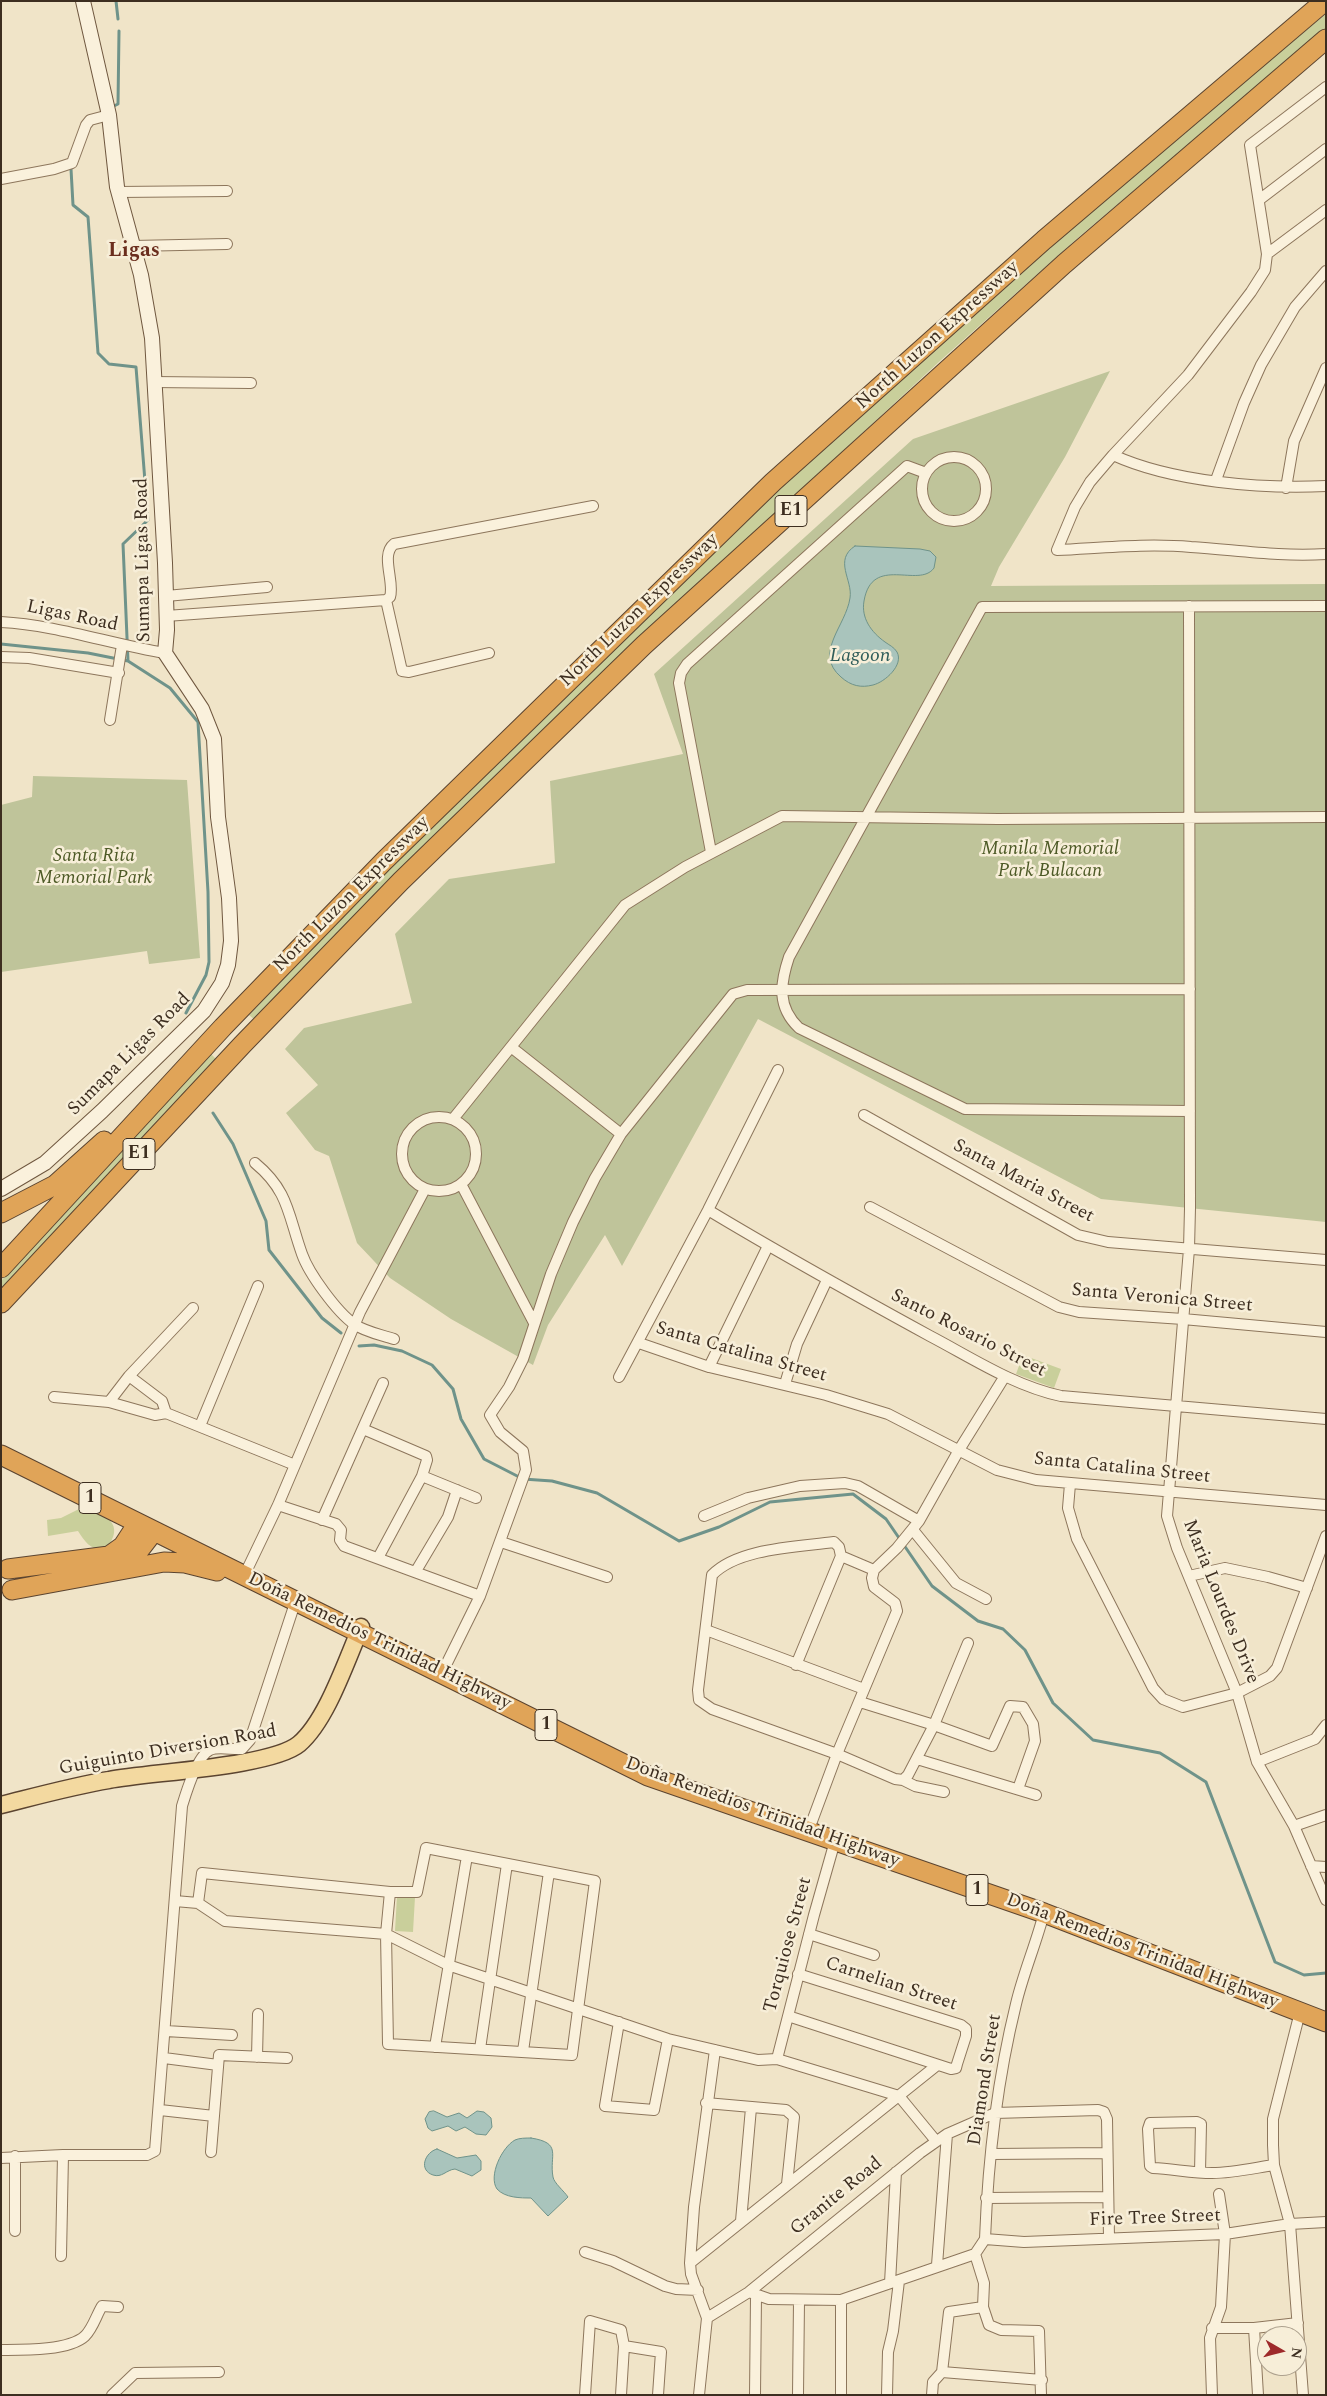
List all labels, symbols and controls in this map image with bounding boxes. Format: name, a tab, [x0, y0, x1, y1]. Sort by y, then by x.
district label: Ligas	[108, 239, 160, 265]
street label: North Luzon Expressway	[852, 257, 1024, 415]
street label: Sumapa Ligas Road	[131, 478, 157, 642]
road number: E1	[775, 496, 807, 526]
street label: North Luzon Expressway	[556, 529, 724, 693]
street label: Ligas Road	[24, 596, 120, 638]
water label: Lagoon	[829, 645, 891, 669]
street label: North Luzon Expressway	[269, 812, 435, 978]
park label: Manila Memorial Park Bulacan	[981, 839, 1119, 883]
park label: Santa Rita Memorial Park	[36, 846, 152, 890]
street label: Sumapa Ligas Road	[64, 989, 196, 1121]
street label: Santa Maria Street	[949, 1135, 1097, 1229]
road number: E1	[123, 1138, 155, 1170]
street label: Santa Veronica Street	[1071, 1280, 1253, 1318]
street label: Santo Rosario Street	[887, 1285, 1049, 1383]
street label: Santa Catalina Street	[653, 1318, 829, 1388]
street label: Santa Catalina Street	[1033, 1448, 1211, 1490]
road number: 1	[79, 1482, 101, 1514]
street label: Maria Lourdes Drive	[1177, 1517, 1263, 1687]
street label: Doña Remedios Trinidad Highway	[244, 1568, 514, 1716]
road number: 1	[535, 1710, 557, 1740]
street label: Guiguinto Diversion Road	[57, 1721, 279, 1781]
street label: Doña Remedios Trinidad Highway	[622, 1753, 902, 1873]
road number: 1	[966, 1874, 988, 1906]
street label: Torquiose Street	[760, 1875, 818, 2015]
street label: Doña Remedios Trinidad Highway	[1003, 1889, 1281, 2015]
street label: Carnelian Street	[822, 1953, 960, 2017]
street label: Diamond Street	[964, 2013, 1008, 2147]
street label: Granite Road	[786, 2153, 888, 2241]
street label: Fire Tree Street	[1089, 2205, 1221, 2233]
north arrow	[1257, 2326, 1307, 2376]
text: N	[1285, 2346, 1308, 2360]

